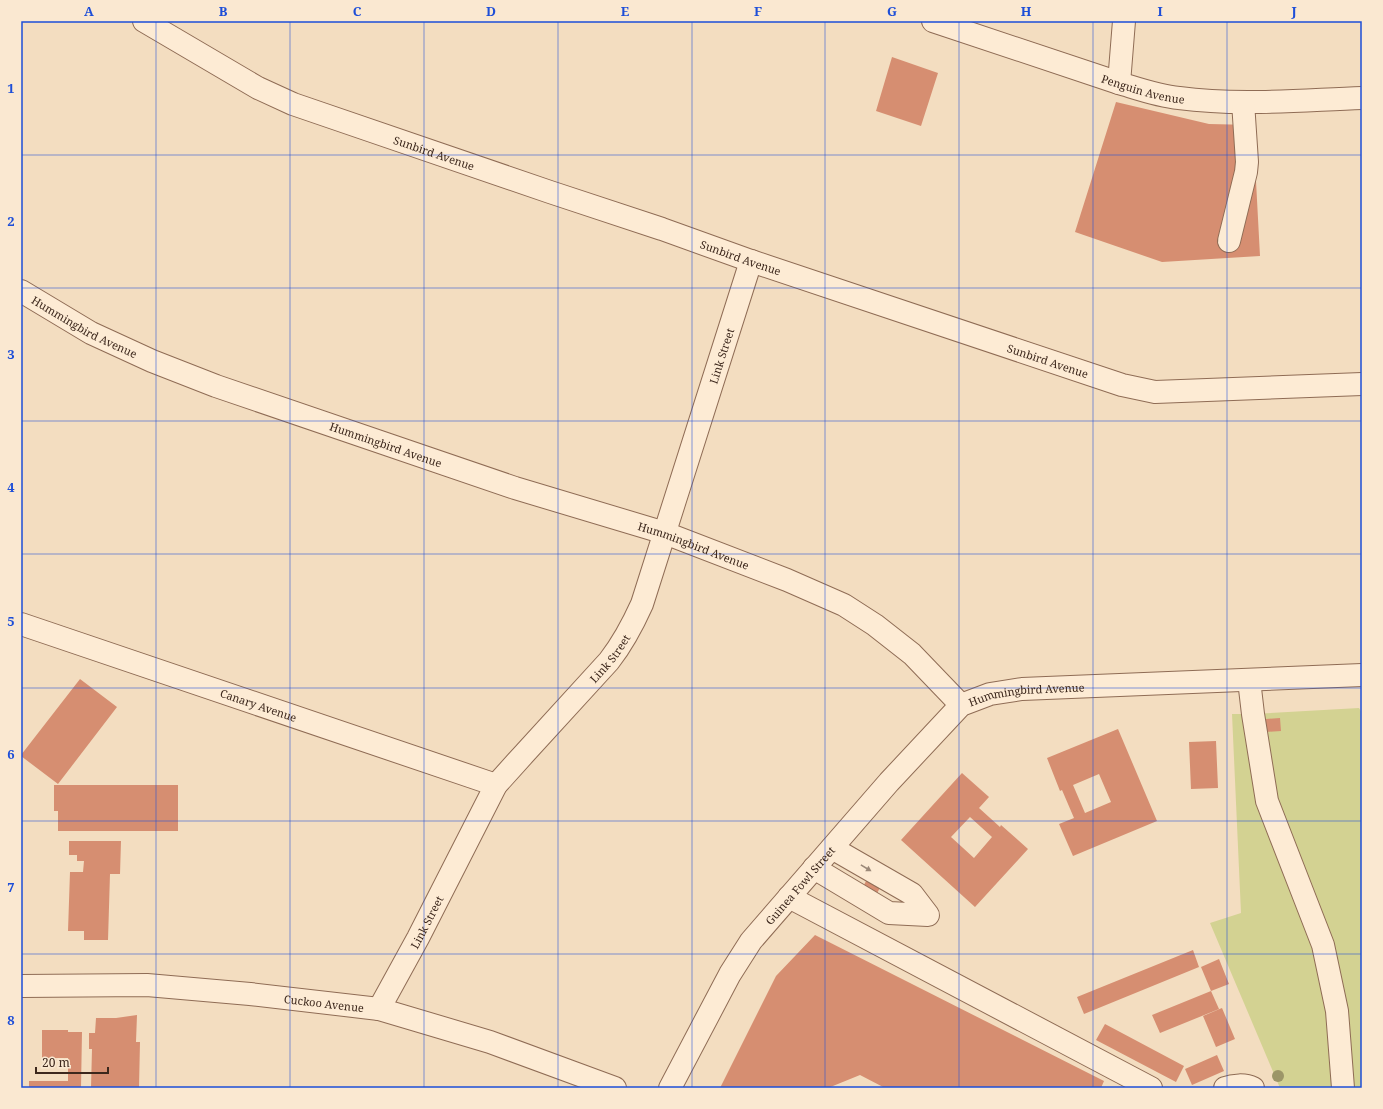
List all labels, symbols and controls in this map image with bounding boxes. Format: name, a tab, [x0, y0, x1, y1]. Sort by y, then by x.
text: A	[84, 2, 94, 20]
text: B	[219, 2, 228, 20]
text: C	[353, 2, 362, 20]
text: D	[486, 2, 496, 20]
text: E	[621, 2, 630, 20]
text: F	[754, 2, 762, 20]
text: G	[887, 2, 897, 20]
text: H	[1021, 2, 1032, 20]
text: I	[1157, 2, 1163, 20]
text: J	[1290, 2, 1297, 20]
street label: Penguin Avenue	[1100, 70, 1186, 106]
text: 1	[7, 79, 15, 97]
street label: Sunbird Avenue	[392, 132, 477, 173]
text: 2	[7, 212, 15, 230]
street label: Sunbird Avenue	[698, 236, 783, 278]
street label: Hummingbird Avenue	[29, 292, 140, 361]
street label: Link Street	[705, 326, 737, 385]
street label: Sunbird Avenue	[1005, 340, 1091, 381]
text: 3	[7, 345, 15, 363]
street label: Hummingbird Avenue	[328, 418, 444, 470]
text: 4	[7, 478, 15, 496]
street label: Hummingbird Avenue	[636, 518, 752, 572]
text: 5	[7, 612, 15, 630]
street label: Link Street	[586, 631, 633, 685]
street label: Hummingbird Avenue	[966, 679, 1085, 709]
street label: Canary Avenue	[218, 685, 299, 725]
text: 6	[7, 745, 15, 763]
street label: Guinea Fowl Street	[761, 843, 838, 928]
one-way arrow	[860, 864, 872, 871]
text: 7	[7, 878, 15, 896]
street label: Link Street	[406, 893, 446, 951]
street label: Cuckoo Avenue	[283, 991, 365, 1015]
text: 8	[7, 1011, 15, 1029]
scale bar	[36, 1049, 108, 1075]
text: 20 m	[42, 1054, 70, 1071]

